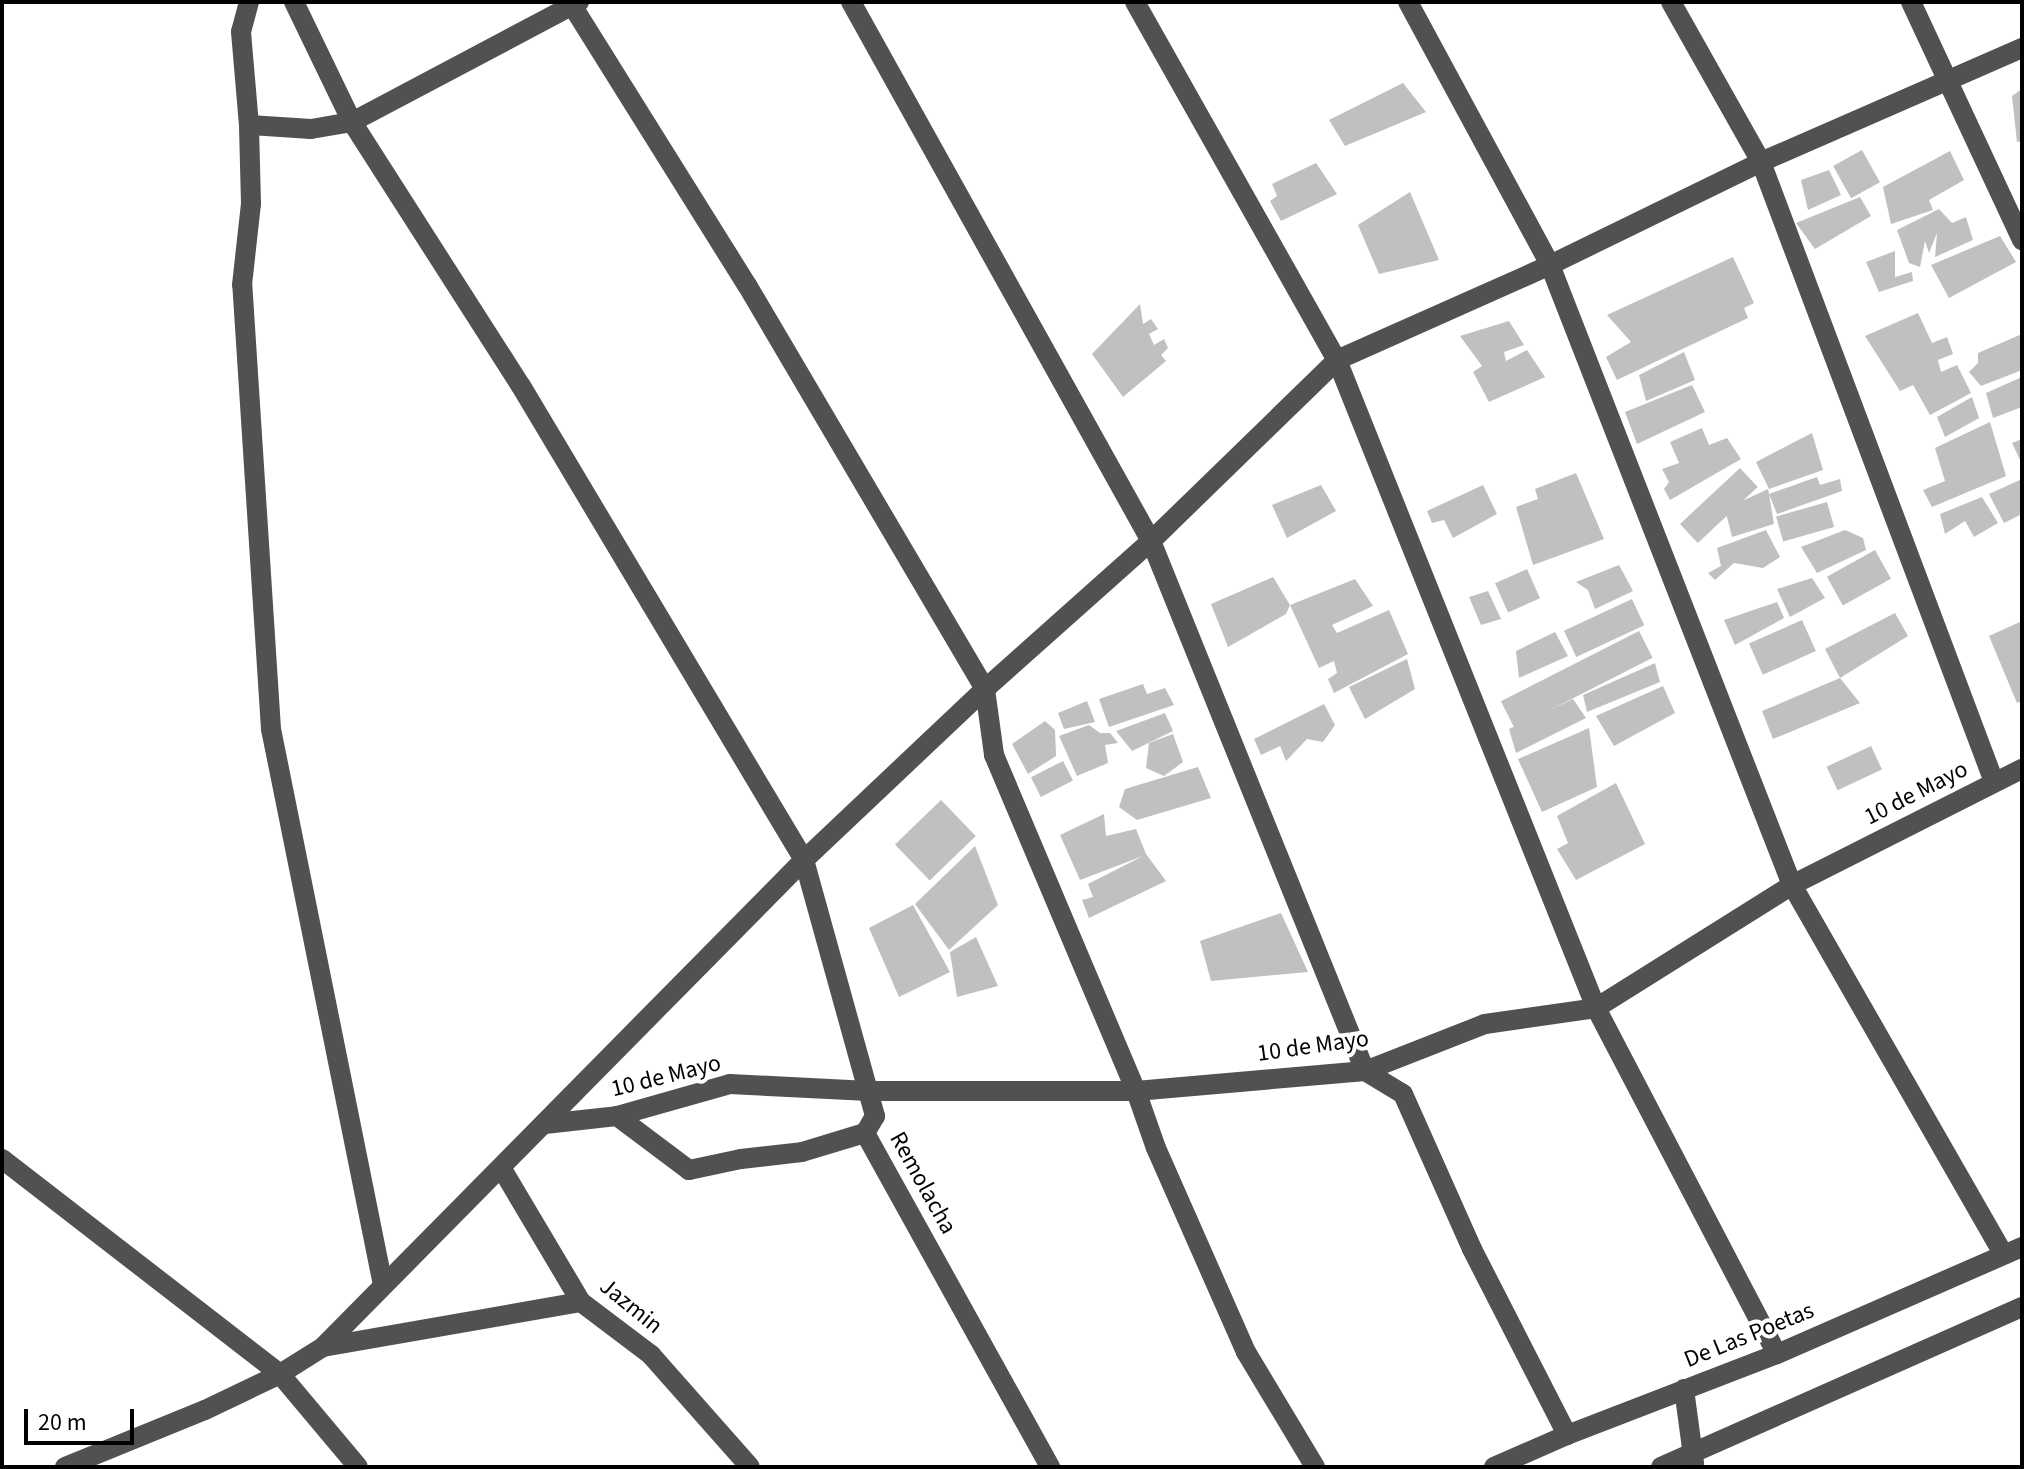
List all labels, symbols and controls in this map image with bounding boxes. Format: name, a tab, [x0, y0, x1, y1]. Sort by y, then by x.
street label: 10 de Mayo	[1859, 755, 1973, 831]
street label: 10 de Mayo	[1255, 1024, 1371, 1068]
street label: 10 de Mayo	[608, 1048, 724, 1104]
street label: Remolacha	[883, 1127, 963, 1239]
street label: Jazmin	[594, 1272, 668, 1340]
street label: De Las Poetas	[1680, 1296, 1818, 1374]
scale bar	[28, 1393, 138, 1443]
text: 20 m	[38, 1405, 87, 1440]

